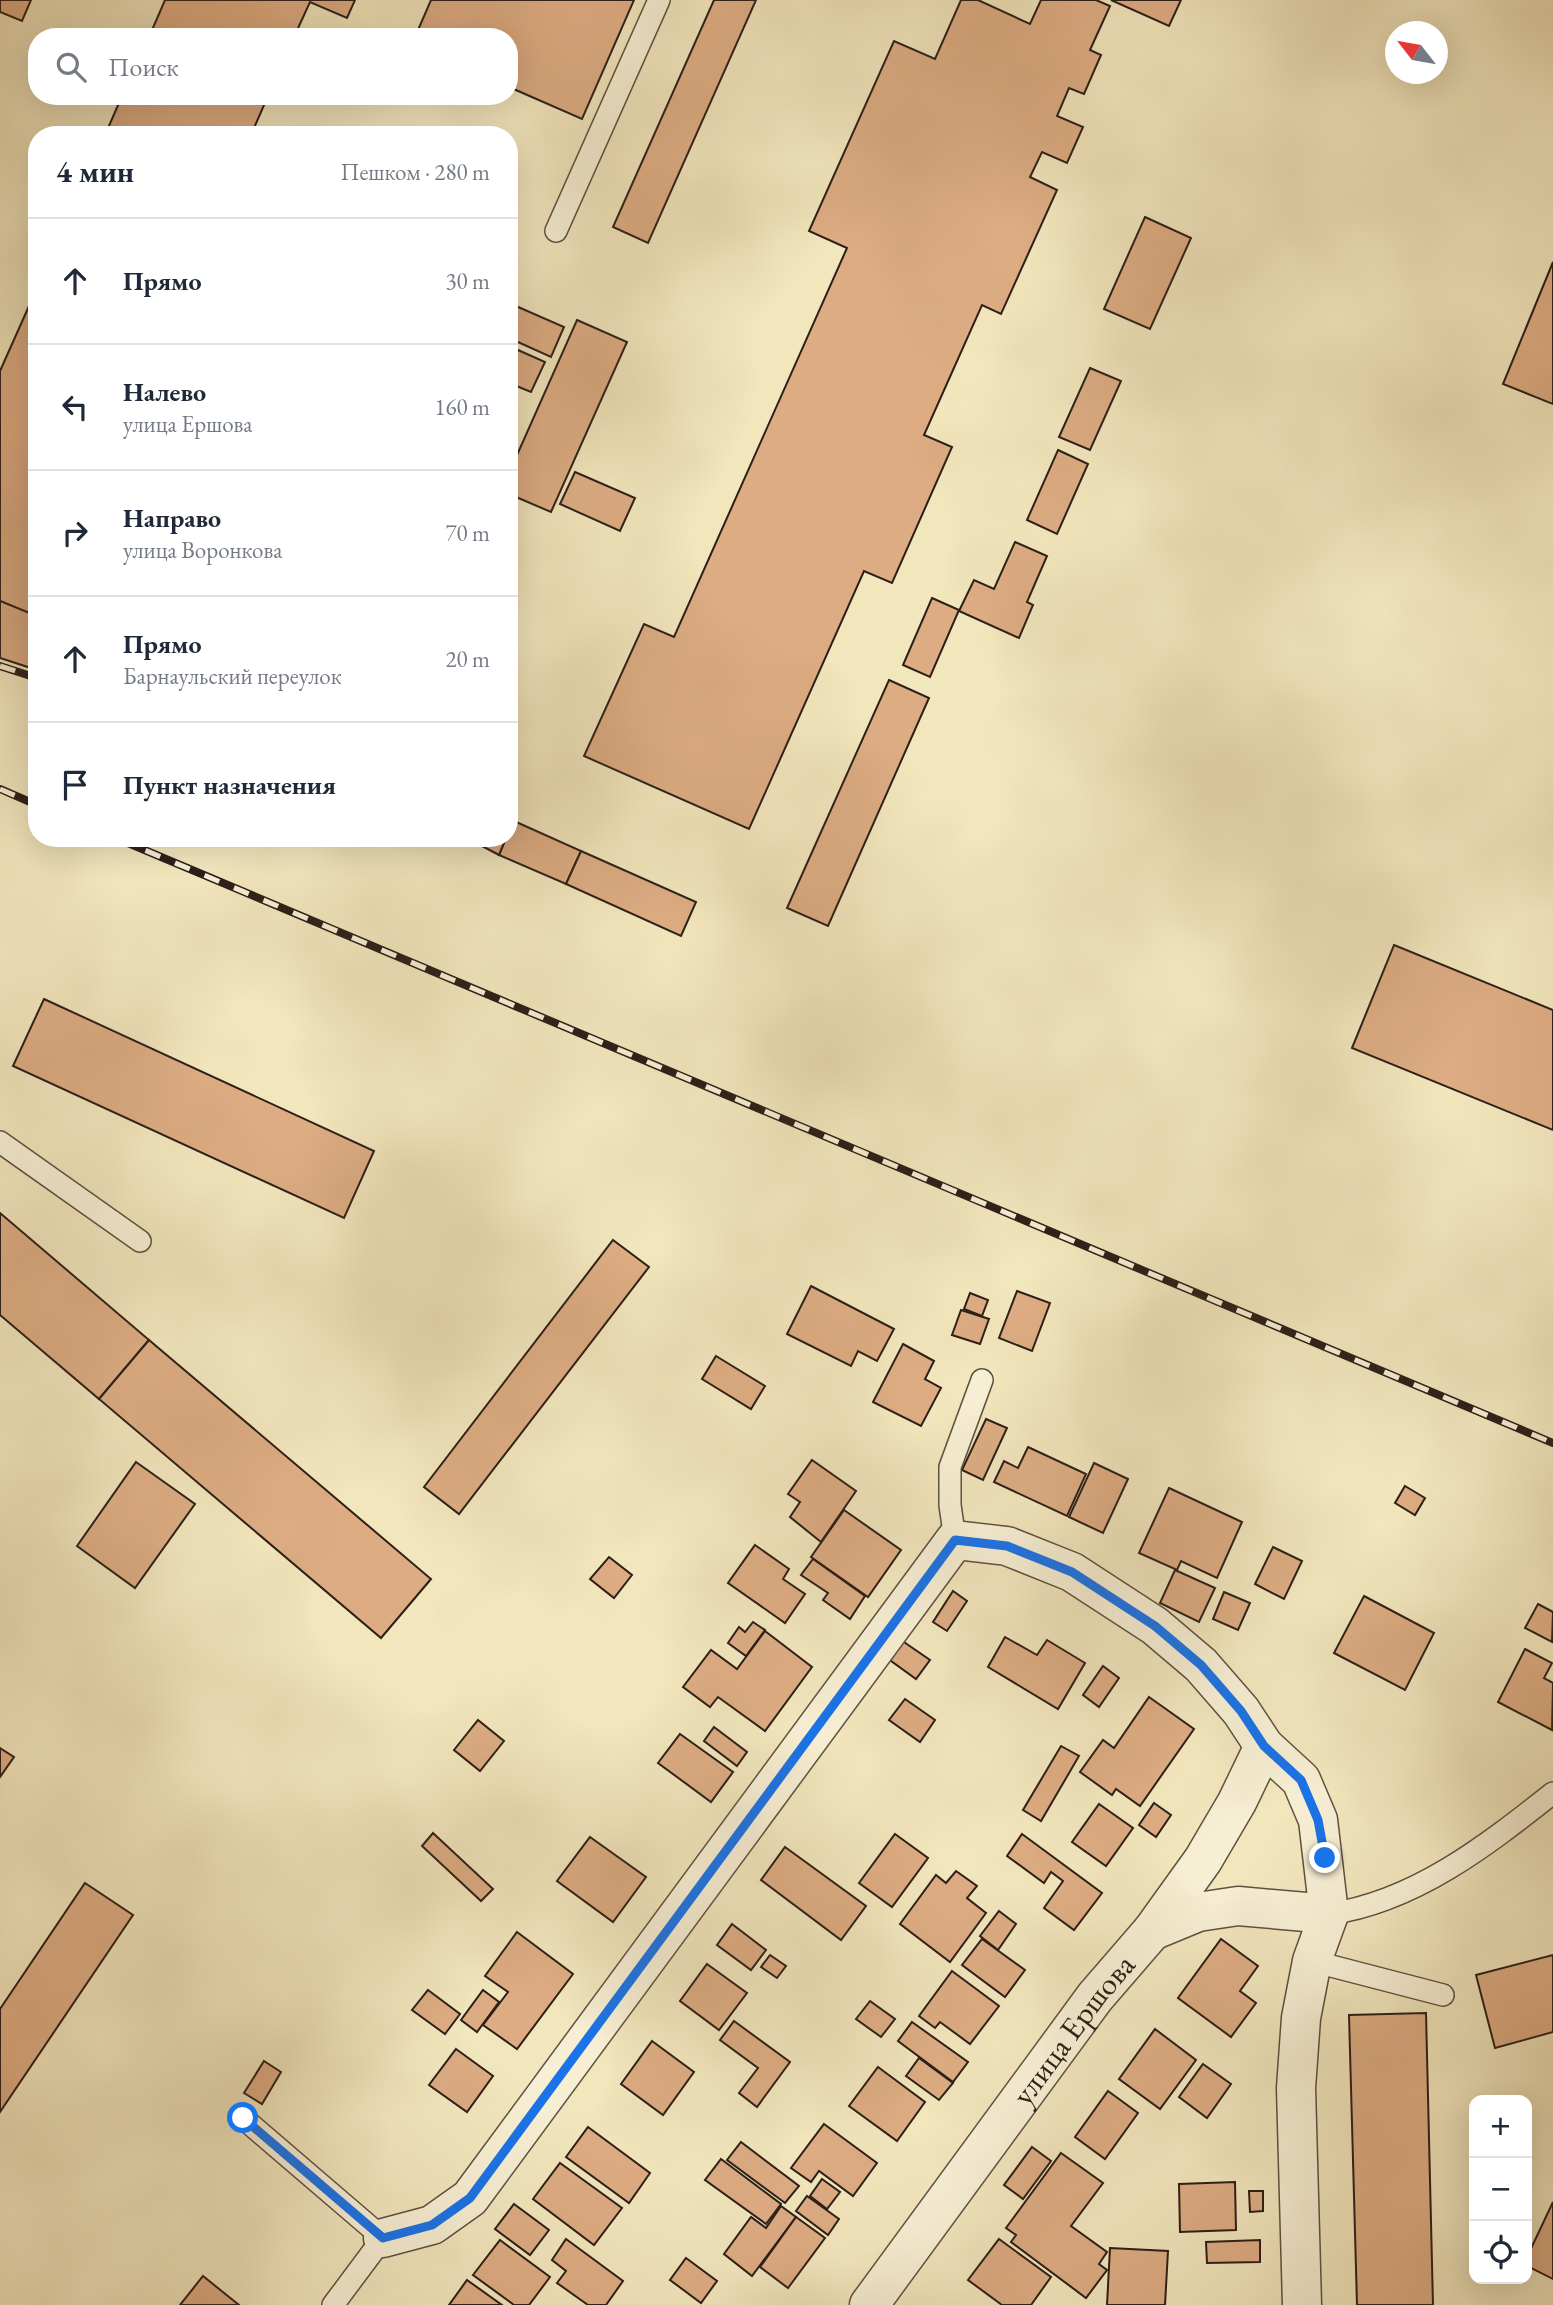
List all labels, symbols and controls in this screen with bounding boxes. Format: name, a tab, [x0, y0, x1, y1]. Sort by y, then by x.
north arrow	[1385, 21, 1448, 84]
search box	[28, 28, 518, 105]
icon: search	[52, 48, 90, 86]
text: Поиск	[108, 50, 179, 84]
text: 4 мин	[56, 152, 134, 191]
text: Пешком · 280 m	[341, 157, 490, 187]
icon: ahead	[56, 262, 94, 300]
text: Прямо	[123, 264, 202, 298]
text: 30 m	[445, 266, 490, 296]
text: Налево	[123, 375, 206, 409]
icon: left	[56, 388, 94, 426]
text: 160 m	[434, 392, 490, 422]
text: улица Ершова	[123, 409, 252, 439]
text: Направо	[123, 501, 221, 535]
icon: right	[56, 514, 94, 552]
text: 70 m	[445, 518, 490, 548]
text: улица Воронкова	[123, 535, 282, 565]
text: Прямо	[123, 627, 202, 661]
icon: ahead	[56, 640, 94, 678]
text: 20 m	[445, 644, 490, 674]
text: Барнаульский переулок	[123, 661, 342, 691]
icon: arrive	[56, 766, 94, 804]
text: Пункт назначения	[123, 768, 336, 802]
route end	[1309, 1842, 1340, 1873]
street label: улица Ершова	[1002, 1944, 1144, 2114]
map controls	[1469, 2095, 1532, 2284]
button: +	[1469, 2095, 1532, 2158]
route start	[227, 2102, 258, 2133]
button: −	[1469, 2158, 1532, 2221]
button: locate	[1469, 2221, 1532, 2284]

